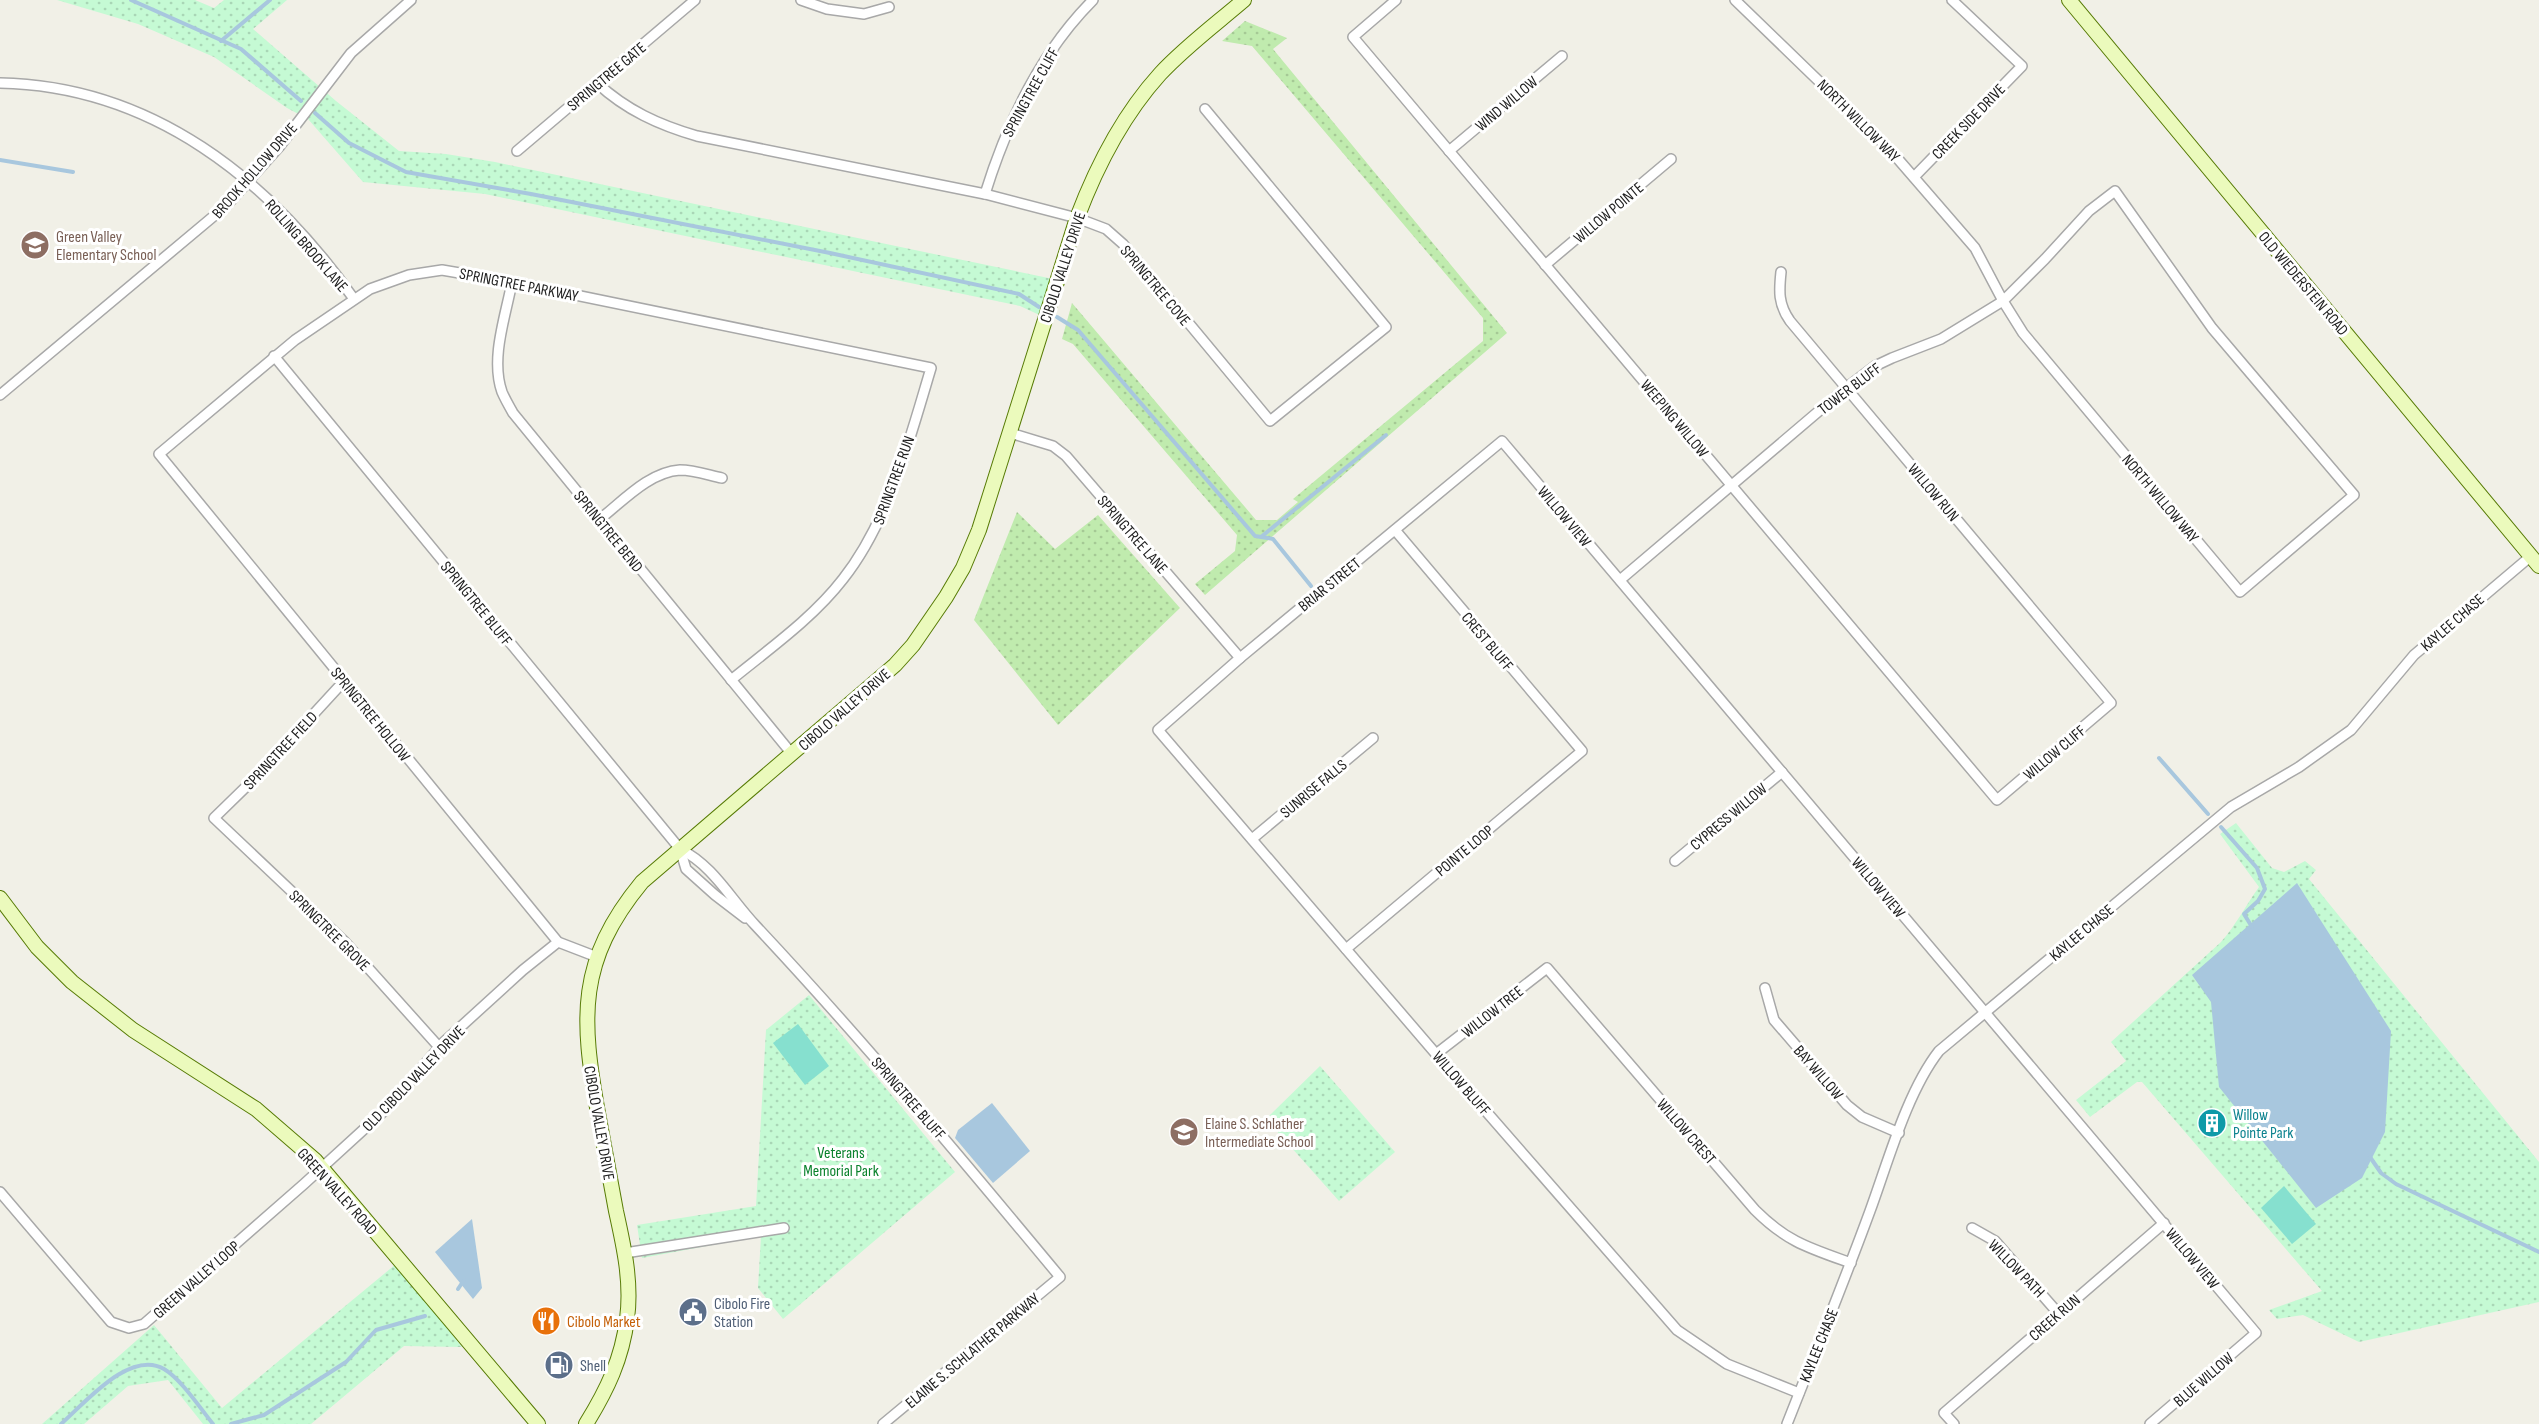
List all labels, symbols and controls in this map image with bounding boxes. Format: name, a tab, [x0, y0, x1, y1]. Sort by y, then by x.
street label: SPRINGTREE GATE	[564, 39, 650, 116]
street label: SPRINGTREE CLIFF	[999, 45, 1064, 141]
street label: WIND WILLOW	[1472, 72, 1542, 136]
street label: NORTH WILLOW WAY	[1813, 76, 1904, 167]
street label: CREEK SIDE DRIVE	[1928, 80, 2010, 164]
street label: BROOK HOLLOW DRIVE	[208, 119, 302, 223]
street label: WILLOW POINTE	[1570, 179, 1648, 248]
street label: ROLLING BROOK LANE	[260, 196, 351, 296]
street label: CIBOLO VALLEY DRIVE	[1037, 210, 1090, 325]
place label: Green Valley Elementary School	[56, 228, 156, 265]
street label: OLD WIEDERSTEIN ROAD	[2254, 228, 2352, 340]
school or university icon: Green Valley Elementary School	[19, 229, 51, 261]
street label: SPRINGTREE COVE	[1116, 242, 1194, 330]
street label: SPRINGTREE PARKWAY	[458, 265, 580, 306]
street label: TOWER BLUFF	[1815, 359, 1885, 419]
street label: WEEPING WILLOW	[1636, 376, 1712, 462]
street label: SPRINGTREE RUN	[870, 433, 919, 528]
street label: NORTH WILLOW WAY	[2117, 451, 2202, 547]
street label: WILLOW RUN	[1903, 460, 1962, 526]
street label: WILLOW VIEW	[1533, 483, 1595, 552]
street label: SPRINGTREE BEND	[569, 487, 647, 577]
street label: SPRINGTREE LANE	[1093, 492, 1171, 578]
street label: BRIAR STREET	[1295, 554, 1365, 616]
street label: SPRINGTREE BLUFF	[436, 558, 516, 650]
street label: KAYLEE CHASE	[2417, 590, 2489, 656]
street label: CREST BLUFF	[1457, 609, 1517, 675]
street label: SPRINGTREE HOLLOW	[326, 664, 414, 766]
street label: CIBOLO VALLEY DRIVE	[795, 665, 895, 755]
street label: SPRINGTREE FIELD	[240, 708, 322, 794]
street label: WILLOW CLIFF	[2020, 722, 2090, 785]
street label: SUNRISE FALLS	[1277, 756, 1351, 822]
street label: CYPRESS WILLOW	[1687, 779, 1772, 855]
street label: POINTE LOOP	[1432, 821, 1498, 881]
street label: WILLOW VIEW	[1847, 854, 1909, 923]
street label: SPRINGTREE GROVE	[284, 887, 373, 976]
street label: KAYLEE CHASE	[2046, 901, 2118, 965]
street label: WILLOW TREE	[1458, 982, 1528, 1042]
street label: OLD CIBOLO VALLEY DRIVE	[359, 1022, 469, 1136]
street label: BAY WILLOW	[1789, 1042, 1847, 1105]
street label: WILLOW BLUFF	[1428, 1048, 1494, 1120]
street label: SPRINGTREE BLUFF	[867, 1054, 949, 1144]
street label: CIBOLO VALLEY DRIVE	[579, 1065, 618, 1182]
street label: WILLOW CREST	[1652, 1095, 1720, 1169]
place label: Willow Pointe Park	[2233, 1106, 2293, 1143]
building icon: Willow Pointe Park	[2196, 1107, 2228, 1139]
place label: Elaine S. Schlather Intermediate School	[1205, 1115, 1314, 1152]
school or university icon: Elaine S. Schlather Intermediate School	[1168, 1116, 1200, 1148]
park label: Veterans Memorial Park	[803, 1144, 879, 1181]
street label: GREEN VALLEY ROAD	[293, 1145, 381, 1239]
street label: WILLOW VIEW	[2161, 1225, 2223, 1294]
street label: WILLOW PATH	[1984, 1236, 2048, 1302]
street label: GREEN VALLEY LOOP	[150, 1237, 244, 1323]
street label: ELAINE S. SCHLATHER PARKWAY	[902, 1289, 1044, 1413]
street label: CREEK RUN	[2026, 1291, 2084, 1345]
place label: Cibolo Fire Station	[714, 1295, 770, 1332]
public building icon: Cibolo Fire Station	[677, 1296, 709, 1328]
restaurant icon: Cibolo Market	[530, 1305, 562, 1337]
street label: KAYLEE CHASE	[1796, 1306, 1843, 1385]
place label: Cibolo Market	[567, 1313, 641, 1332]
fuel station icon: Shell	[543, 1349, 575, 1381]
street label: BLUE WILLOW	[2170, 1349, 2238, 1411]
place label: Shell	[580, 1357, 606, 1376]

